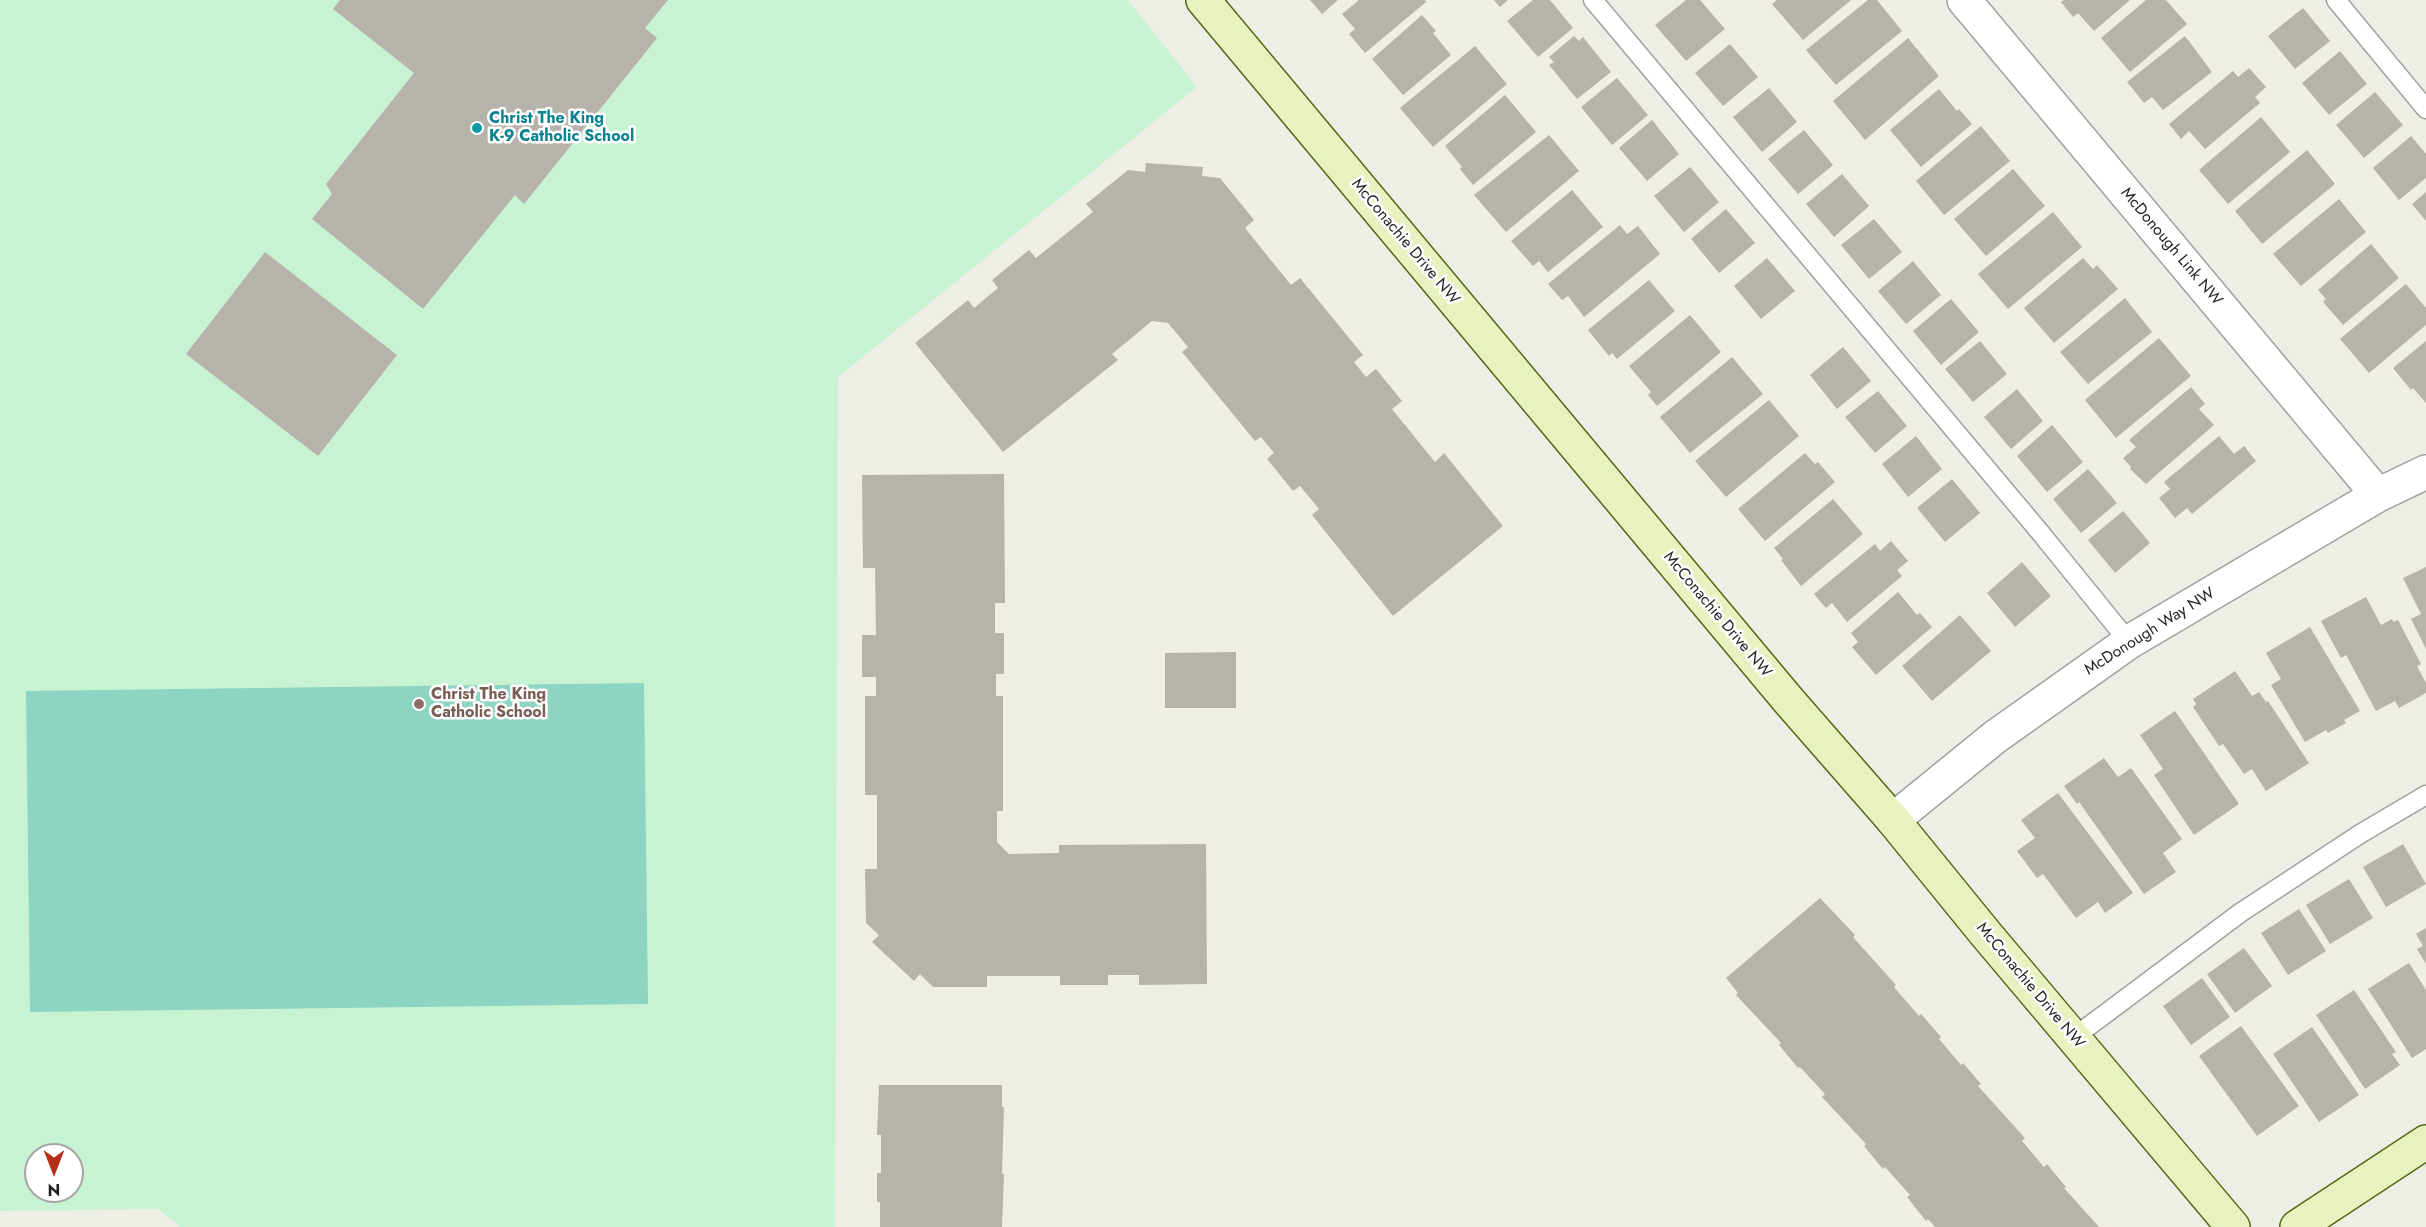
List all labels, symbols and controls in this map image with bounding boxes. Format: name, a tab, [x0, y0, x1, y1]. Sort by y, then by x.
place label: Christ The King K-9 Catholic School	[489, 109, 634, 147]
marker: Christ The King K-9 Catholic School	[470, 121, 484, 135]
street label: McConachie Drive NW	[1347, 175, 1463, 309]
street label: McDonough Link NW	[2116, 184, 2226, 310]
street label: McConachie Drive NW	[1659, 548, 1775, 682]
street label: McDonough Way NW	[2081, 584, 2219, 680]
place label: Christ The King Catholic School	[431, 685, 546, 723]
marker: Christ The King Catholic School	[412, 697, 426, 711]
street label: McConachie Drive NW	[1972, 919, 2088, 1053]
north arrow	[24, 1143, 84, 1203]
text: N	[48, 1178, 60, 1201]

